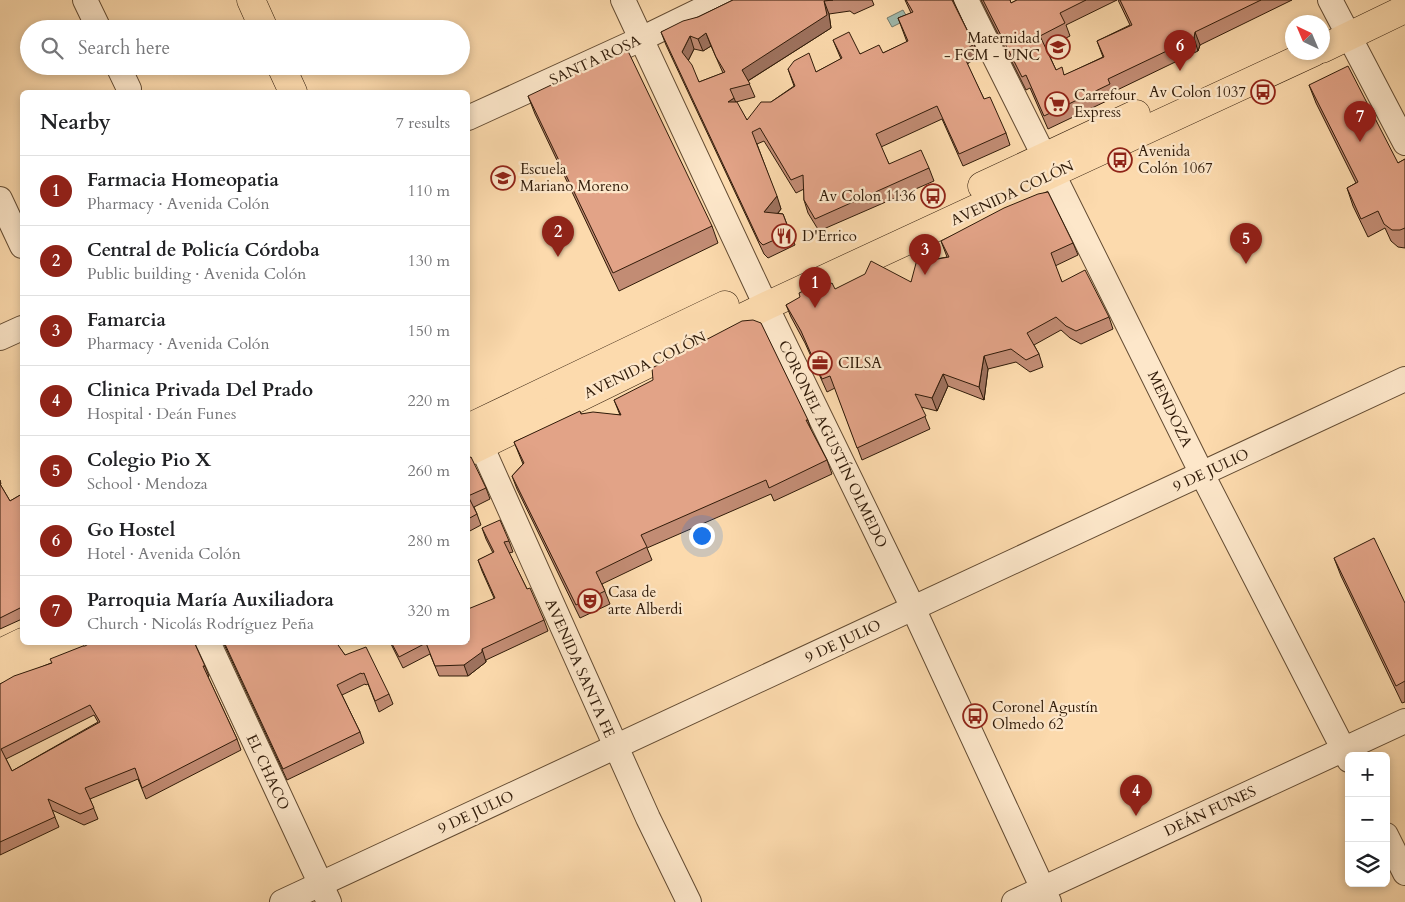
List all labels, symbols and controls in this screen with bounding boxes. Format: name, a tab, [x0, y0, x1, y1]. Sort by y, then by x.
north arrow	[1285, 15, 1330, 60]
search box	[20, 20, 470, 75]
place label: Maternidad - FCM - UNC	[944, 28, 1040, 65]
street label: SANTA ROSA	[546, 30, 644, 90]
pin: 6	[1164, 30, 1196, 71]
icon: search	[38, 34, 66, 62]
school or university icon: Maternidad - FCM - UNC	[1045, 34, 1071, 60]
text: Search here	[78, 35, 170, 61]
bus stop icon: Av Colon 1037	[1250, 79, 1276, 105]
place label: Av Colon 1037	[1149, 82, 1246, 102]
place label: Carrefour Express	[1074, 85, 1137, 122]
supermarket icon: Carrefour Express	[1044, 91, 1070, 117]
pin: 7	[1344, 101, 1376, 142]
text: Nearby	[40, 108, 111, 137]
text: 7 results	[396, 112, 450, 134]
place label: Avenida Colón 1067	[1138, 141, 1213, 178]
bus stop icon: Avenida Colón 1067	[1107, 147, 1133, 173]
street label: AVENIDA COLÓN	[947, 156, 1077, 230]
place label: Escuela Mariano Moreno	[520, 159, 629, 196]
school or university icon: Escuela Mariano Moreno	[490, 165, 516, 191]
text: Farmacia Homeopatia	[87, 167, 279, 193]
text: 1	[52, 180, 60, 202]
text: 110 m	[408, 180, 450, 202]
bus stop icon: Av Colon 1136	[920, 183, 946, 209]
place label: Av Colon 1136	[819, 186, 916, 206]
text: Pharmacy · Avenida Colón	[87, 193, 270, 215]
pin: 2	[542, 216, 574, 257]
restaurant icon: D'Errico	[771, 223, 797, 249]
pin: 5	[1230, 223, 1262, 264]
place label: D'Errico	[802, 226, 857, 246]
pin: 3	[909, 234, 941, 275]
text: Central de Policía Córdoba	[87, 237, 320, 263]
text: 2	[52, 250, 60, 272]
text: 130 m	[408, 250, 450, 272]
text: Public building · Avenida Colón	[87, 263, 306, 285]
pin: 1	[799, 267, 831, 308]
text: Famarcia	[87, 307, 166, 333]
text: 3	[52, 320, 60, 342]
text: 150 m	[408, 320, 450, 342]
street label: AVENIDA COLÓN	[581, 327, 710, 403]
text: Pharmacy · Avenida Colón	[87, 333, 270, 355]
street label: CORONEL AGUSTÍN OLMEDO	[774, 337, 892, 551]
office icon: CILSA	[807, 350, 833, 376]
place label: CILSA	[838, 353, 882, 373]
street label: MENDOZA	[1143, 367, 1197, 451]
text: Clinica Privada Del Prado	[87, 377, 313, 403]
text: 4	[52, 390, 60, 412]
text: 220 m	[408, 390, 450, 412]
text: Hospital · Deán Funes	[87, 403, 236, 425]
street label: 9 DE JULIO	[1170, 444, 1252, 496]
text: Colegio Pio X	[87, 447, 211, 473]
text: 5	[52, 460, 60, 482]
text: 260 m	[408, 460, 450, 482]
text: School · Mendoza	[87, 473, 208, 495]
text: Go Hostel	[87, 517, 175, 543]
your location	[689, 523, 715, 549]
text: 6	[52, 530, 60, 552]
text: 280 m	[408, 530, 450, 552]
text: Hotel · Avenida Colón	[87, 543, 241, 565]
place label: Casa de arte Alberdi	[608, 582, 683, 619]
text: Parroquia María Auxiliadora	[87, 587, 334, 613]
theatre icon: Casa de arte Alberdi	[577, 588, 603, 614]
street label: AVENIDA SANTA FE	[540, 595, 620, 741]
text: 7	[52, 600, 60, 622]
text: 320 m	[408, 600, 450, 622]
text: Church · Nicolás Rodríguez Peña	[87, 613, 314, 635]
street label: 9 DE JULIO	[802, 615, 884, 667]
place label: Coronel Agustín Olmedo 62	[992, 697, 1099, 734]
bus stop icon: Coronel Agustín Olmedo 62	[962, 703, 988, 729]
street label: EL CHACO	[242, 731, 294, 813]
map controls	[1345, 752, 1390, 887]
button: +	[1345, 752, 1390, 797]
pin: 4	[1120, 775, 1152, 816]
street label: DEÁN FUNES	[1161, 781, 1259, 841]
street label: 9 DE JULIO	[435, 786, 517, 838]
button: −	[1345, 797, 1390, 842]
button: layers	[1345, 842, 1390, 887]

